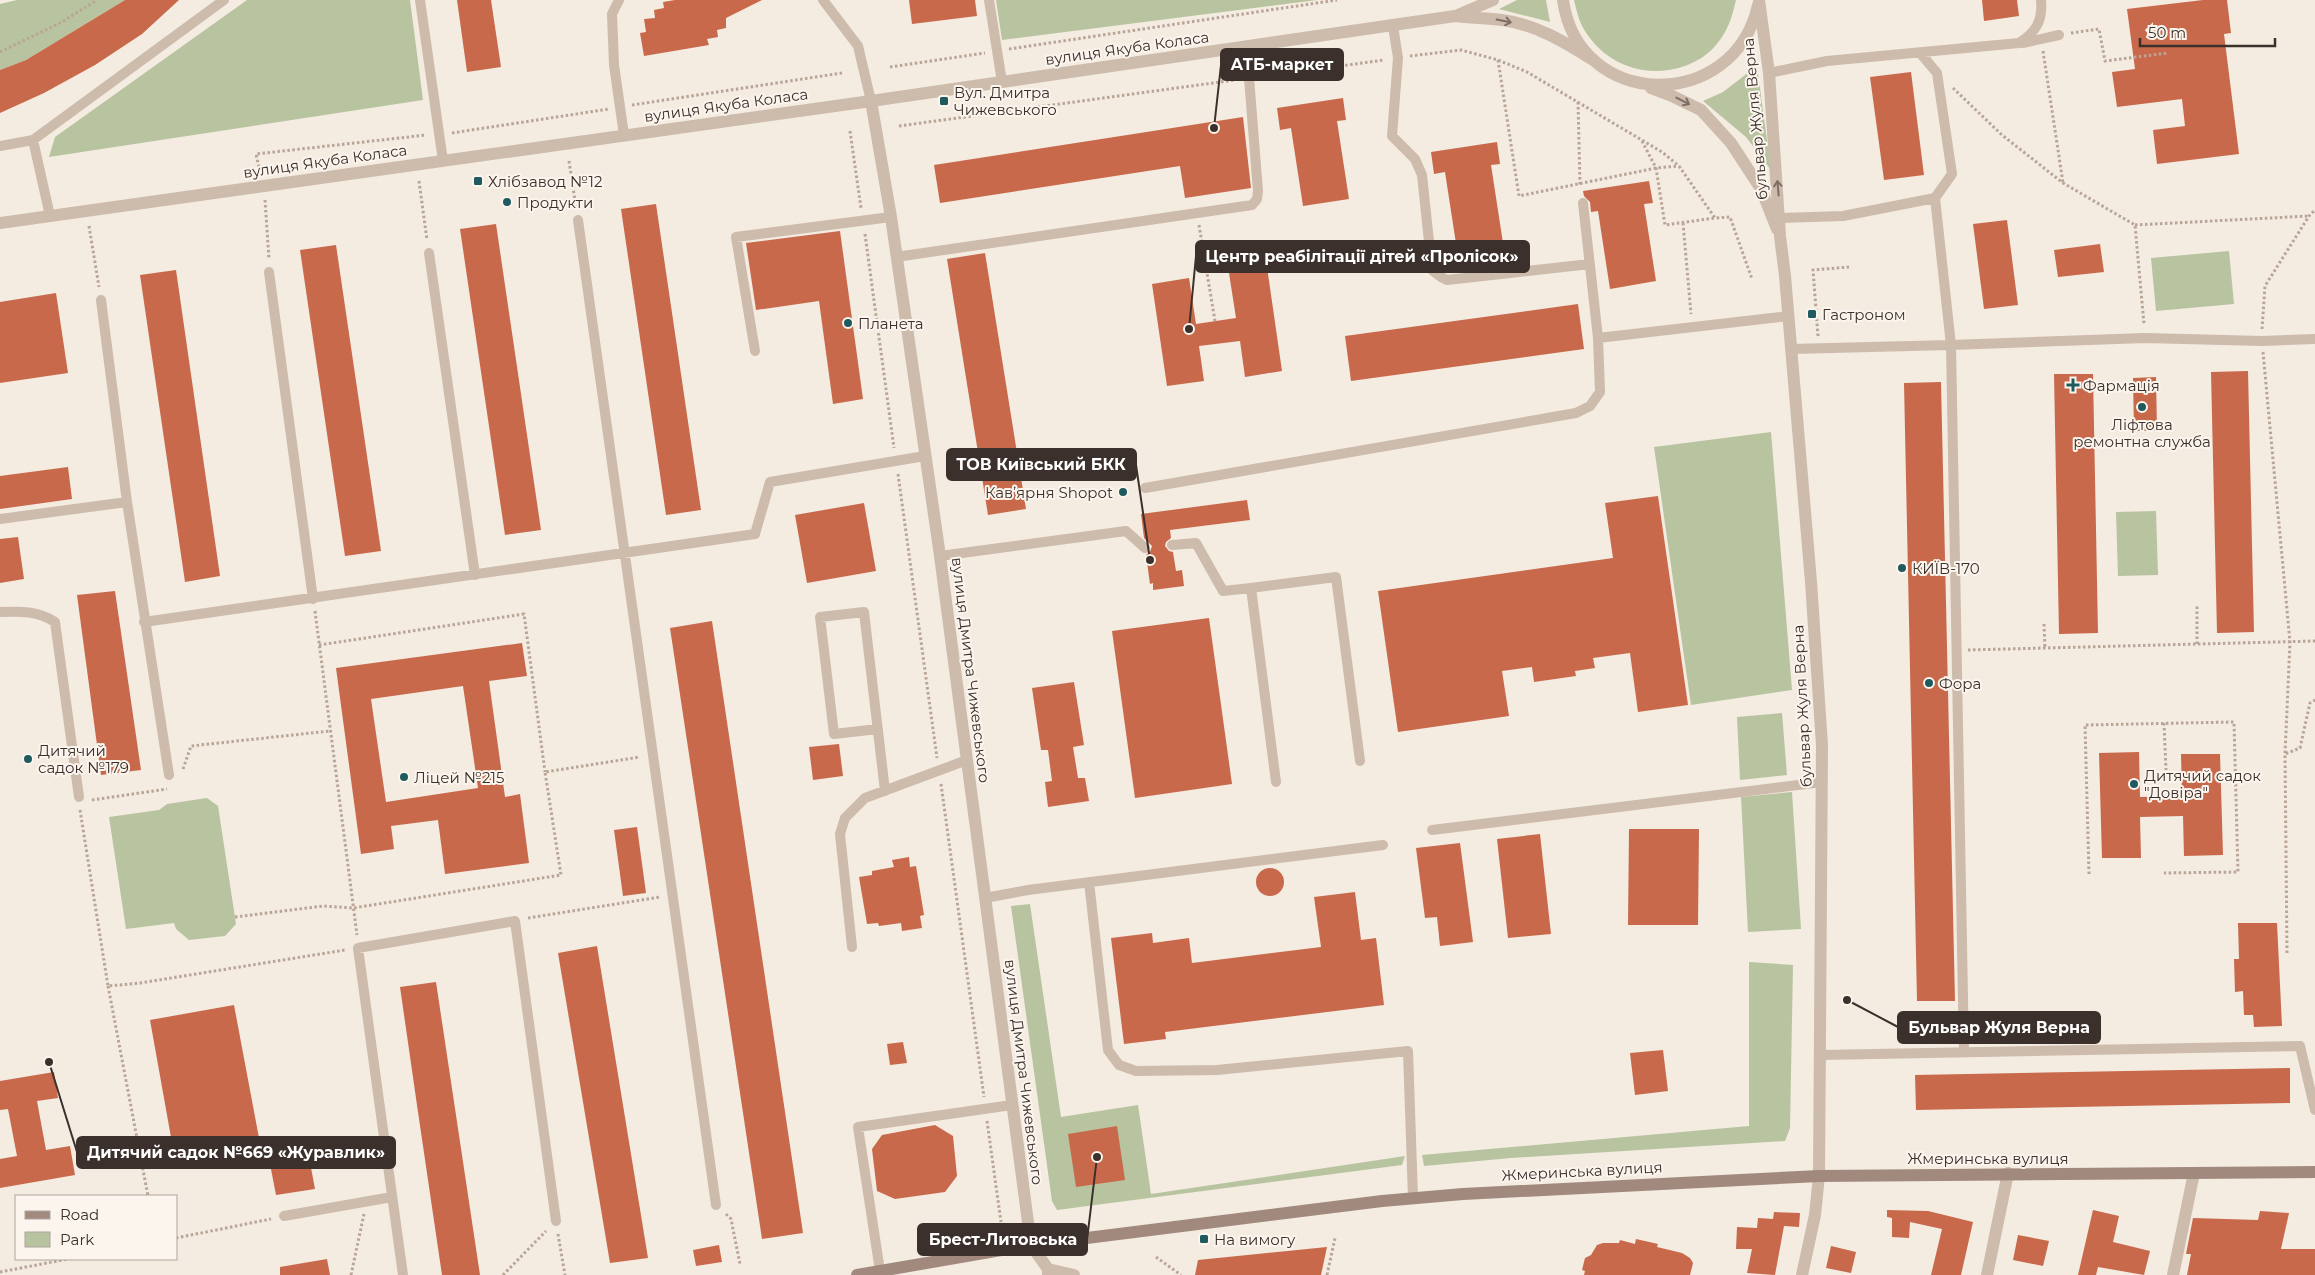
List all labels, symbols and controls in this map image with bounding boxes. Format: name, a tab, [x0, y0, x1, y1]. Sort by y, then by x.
scale bar	[2140, 15, 2275, 47]
one-way arrow	[1495, 17, 1511, 26]
text: 50 m	[2148, 23, 2186, 42]
street label: вулиця Якуба Коласа	[1044, 27, 1210, 69]
street label: бульвар Жуля Верна	[1738, 37, 1772, 201]
callout: АТБ-маркет	[1221, 49, 1343, 80]
text: АТБ-маркет	[1231, 55, 1334, 74]
place label: Вул. Дмитра Чижевського	[954, 83, 1057, 119]
street label: вулиця Якуба Коласа	[643, 84, 809, 126]
marker: Вул. Дмитра Чижевського	[938, 95, 950, 107]
one-way arrow	[1675, 97, 1690, 106]
street label: вулиця Якуба Коласа	[242, 140, 408, 182]
place label: Хлібзавод №12	[488, 172, 602, 191]
marker: Хлібзавод №12	[472, 175, 484, 187]
one-way arrow	[1773, 180, 1782, 196]
place label: Продукти	[517, 193, 593, 212]
marker: Продукти	[501, 196, 513, 208]
callout: Центр реабілітації дітей «Пролісок»	[1196, 241, 1529, 272]
text: Центр реабілітації дітей «Пролісок»	[1205, 247, 1519, 266]
place label: Гастроном	[1822, 305, 1906, 324]
marker: Гастроном	[1806, 308, 1818, 320]
place label: Планета	[858, 314, 924, 333]
marker: Планета	[842, 317, 854, 329]
place label: Фармація	[2083, 376, 2160, 395]
marker: Фармація	[2067, 379, 2079, 391]
marker: Ліфтова ремонтна служба	[2136, 401, 2148, 413]
place label: Ліфтова ремонтна служба	[2073, 415, 2211, 451]
callout: ТОВ Київський БКК	[947, 449, 1136, 480]
text: ТОВ Київський БКК	[956, 455, 1126, 474]
place label: Кавʼярня Shopot	[985, 483, 1113, 502]
marker: Кавʼярня Shopot	[1117, 486, 1129, 498]
street label: вулиця Дмитра Чижевського	[948, 556, 994, 784]
place label: КИЇВ-170	[1912, 559, 1980, 578]
marker: КИЇВ-170	[1896, 562, 1908, 574]
street label: бульвар Жуля Верна	[1788, 624, 1816, 788]
place label: Фора	[1939, 674, 1981, 693]
marker: Фора	[1923, 677, 1935, 689]
place label: Дитячий садок №179	[38, 741, 129, 777]
marker: Дитячий садок №179	[22, 753, 34, 765]
place label: Дитячий садок "Довіра"	[2144, 766, 2261, 802]
place label: Ліцей №215	[414, 768, 504, 787]
marker: Ліцей №215	[398, 771, 410, 783]
marker: Дитячий садок "Довіра"	[2128, 778, 2140, 790]
street label: вулиця Дмитра Чижевського	[1001, 958, 1047, 1186]
callout: Бульвар Жуля Верна	[1898, 1012, 2100, 1043]
text: Бульвар Жуля Верна	[1908, 1018, 2090, 1037]
callout: Дитячий садок №669 «Журавлик»	[77, 1137, 395, 1168]
text: Дитячий садок №669 «Журавлик»	[87, 1143, 385, 1162]
street label: Жмеринська вулиця	[1907, 1149, 2069, 1168]
street label: Жмеринська вулиця	[1501, 1157, 1663, 1185]
legend	[15, 1195, 178, 1260]
text: Road	[60, 1205, 99, 1224]
callout: Брест-Литовська	[918, 1224, 1087, 1255]
text: Park	[60, 1230, 94, 1249]
text: Брест-Литовська	[929, 1230, 1077, 1249]
place label: На вимогу	[1214, 1230, 1296, 1249]
marker: На вимогу	[1198, 1233, 1210, 1245]

